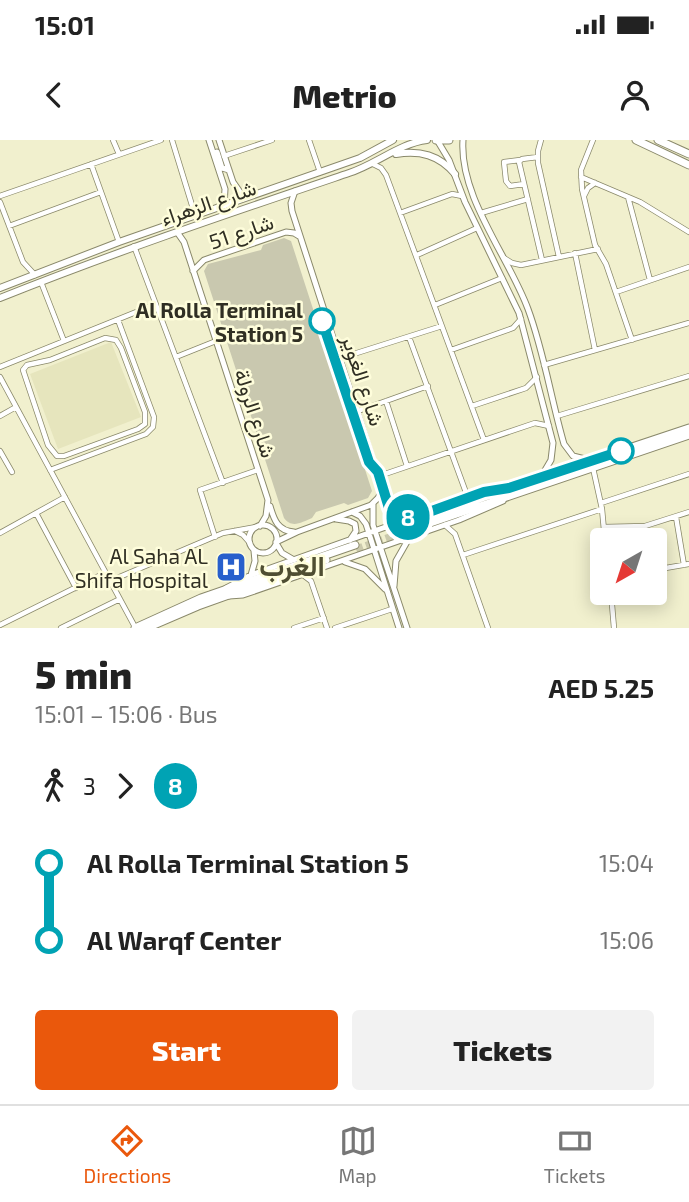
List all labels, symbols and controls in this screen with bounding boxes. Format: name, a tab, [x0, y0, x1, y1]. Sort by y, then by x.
text: 15:01	[35, 9, 95, 40]
icon: back	[35, 76, 73, 114]
text: Metrio	[292, 76, 397, 114]
icon: person	[616, 76, 654, 114]
street label: شارع الزهراء	[157, 174, 260, 233]
street label: شارع 51	[205, 208, 278, 256]
place label: Al Rolla Terminal Station 5	[136, 297, 303, 346]
marker: Al Rolla Terminal Station 5	[309, 308, 335, 334]
street label: شارع الغوير	[334, 330, 391, 430]
street label: شارع الرولة	[227, 365, 282, 462]
unlabelled marker	[608, 438, 634, 464]
line badge: 8	[385, 494, 431, 540]
text: 8	[401, 502, 415, 531]
north arrow	[590, 528, 667, 606]
map controls	[590, 528, 667, 605]
place label: Al Saha AL Shifa Hospital	[75, 543, 209, 592]
district label: الغرب	[259, 548, 325, 584]
hospital icon: Al Saha AL Shifa Hospital	[214, 550, 248, 584]
text: 5 min	[35, 651, 132, 697]
text: AED 5.25	[548, 672, 654, 703]
text: 15:01 – 15:06 · Bus	[35, 700, 217, 728]
icon: walk	[35, 767, 73, 805]
icon: forward	[106, 767, 144, 805]
text: 8	[168, 771, 183, 800]
text: 3	[83, 772, 96, 800]
text: Al Rolla Terminal Station 5	[87, 847, 409, 878]
text: 15:04	[599, 849, 654, 877]
text: Al Warqf Center	[87, 924, 281, 955]
text: 15:06	[600, 926, 654, 954]
button: Start	[35, 1010, 338, 1090]
button: Tickets	[352, 1010, 654, 1090]
tab: Directions	[84, 1122, 171, 1187]
tab: Map	[338, 1122, 377, 1187]
tab: Tickets	[544, 1122, 605, 1187]

